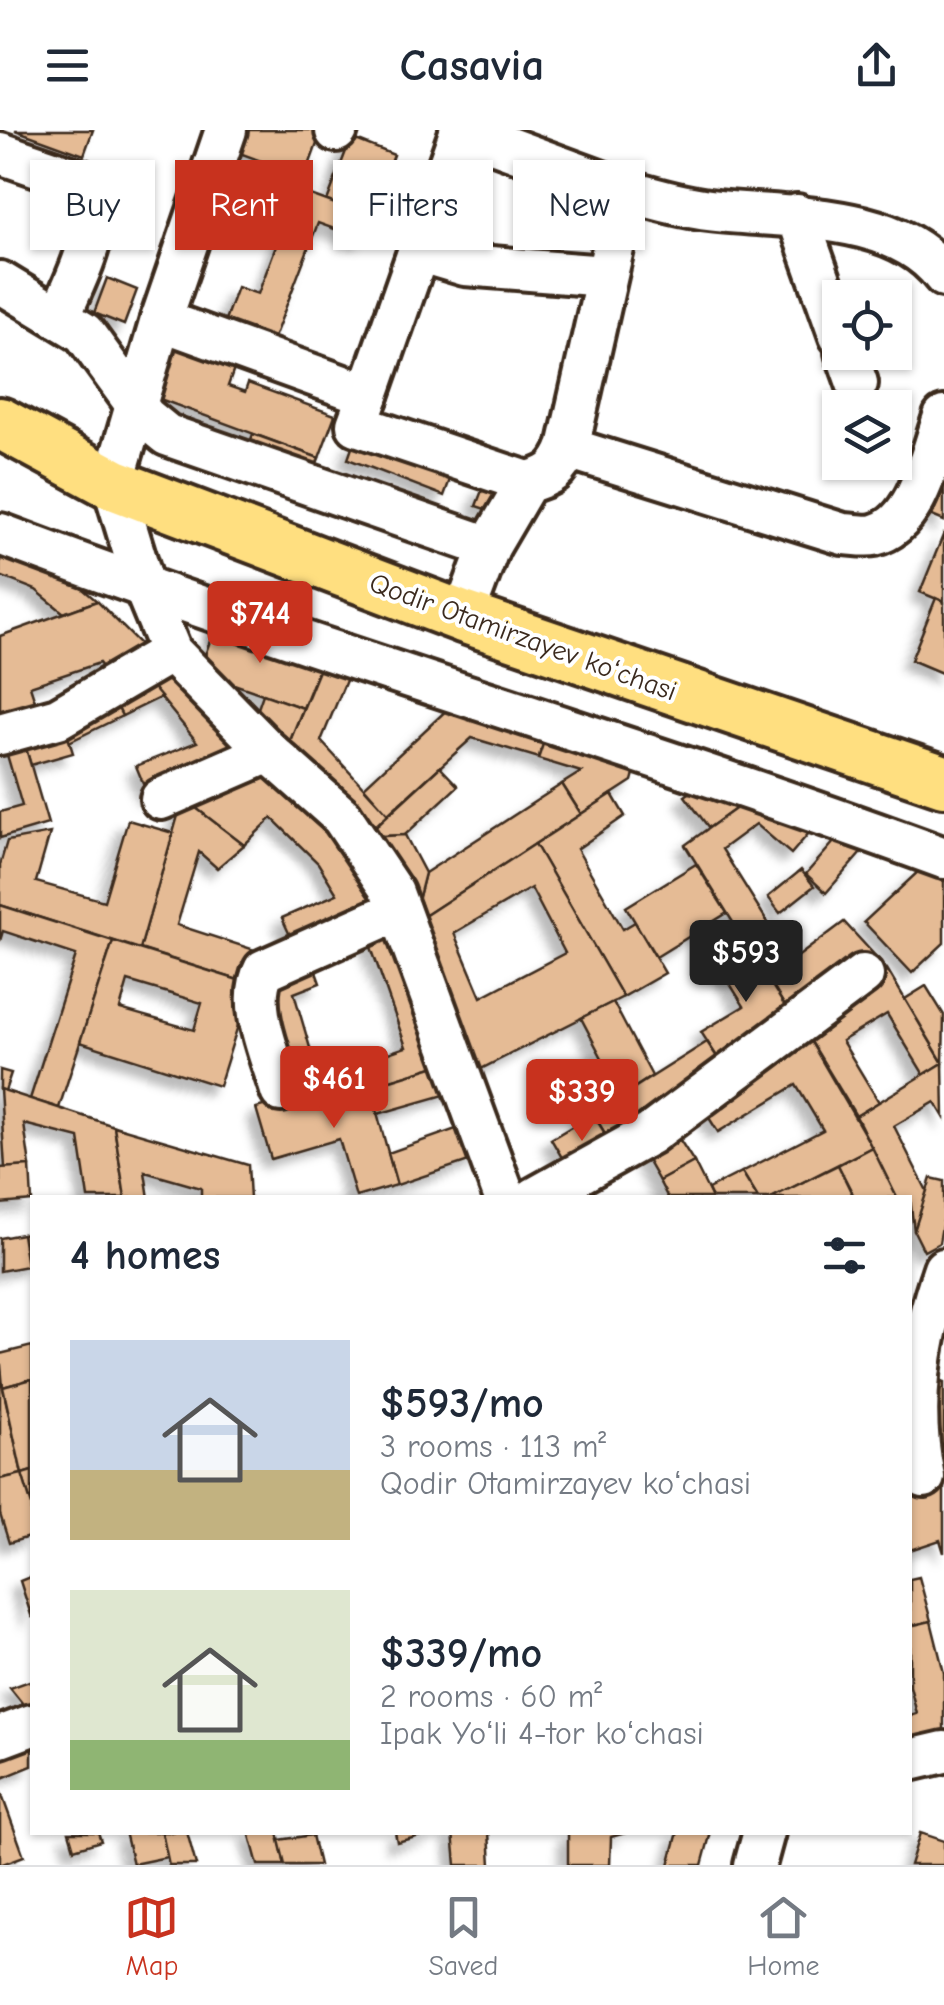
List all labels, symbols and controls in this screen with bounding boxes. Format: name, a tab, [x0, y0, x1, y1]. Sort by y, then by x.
icon: menu	[40, 38, 95, 93]
icon: share	[849, 38, 904, 93]
text: Casavia	[400, 39, 544, 91]
chip: Buy	[30, 160, 155, 250]
chip: Rent	[175, 160, 313, 250]
chip: Filters	[333, 160, 493, 250]
chip: New	[513, 160, 645, 250]
map controls	[822, 280, 912, 480]
button: locate	[822, 280, 912, 370]
button: layers	[822, 390, 912, 480]
street label: Qodir Otamirzayev koʻchasi	[365, 566, 681, 708]
pin: $744	[201, 581, 319, 666]
text: $744	[229, 595, 291, 632]
pin: $593	[687, 920, 805, 1005]
text: $593	[712, 934, 780, 971]
pin: $461	[275, 1046, 393, 1131]
pin: $339	[523, 1059, 641, 1144]
text: $461	[302, 1060, 366, 1097]
text: $339	[548, 1073, 616, 1110]
icon: filters	[817, 1228, 872, 1283]
text: 4 homes	[70, 1231, 220, 1280]
text: $593/mo	[380, 1379, 544, 1428]
icon: home	[150, 1380, 270, 1500]
text: 3 rooms · 113 m²	[380, 1428, 606, 1465]
text: Qodir Otamirzayev koʻchasi	[380, 1465, 751, 1502]
text: $339/mo	[380, 1629, 542, 1678]
icon: home	[150, 1630, 270, 1750]
text: 2 rooms · 60 m²	[380, 1678, 602, 1715]
text: Ipak Yoʻli 4-tor koʻchasi	[380, 1715, 704, 1752]
tab: Map	[124, 1890, 179, 1982]
tab: Saved	[428, 1890, 498, 1982]
tab: Home	[747, 1890, 820, 1982]

